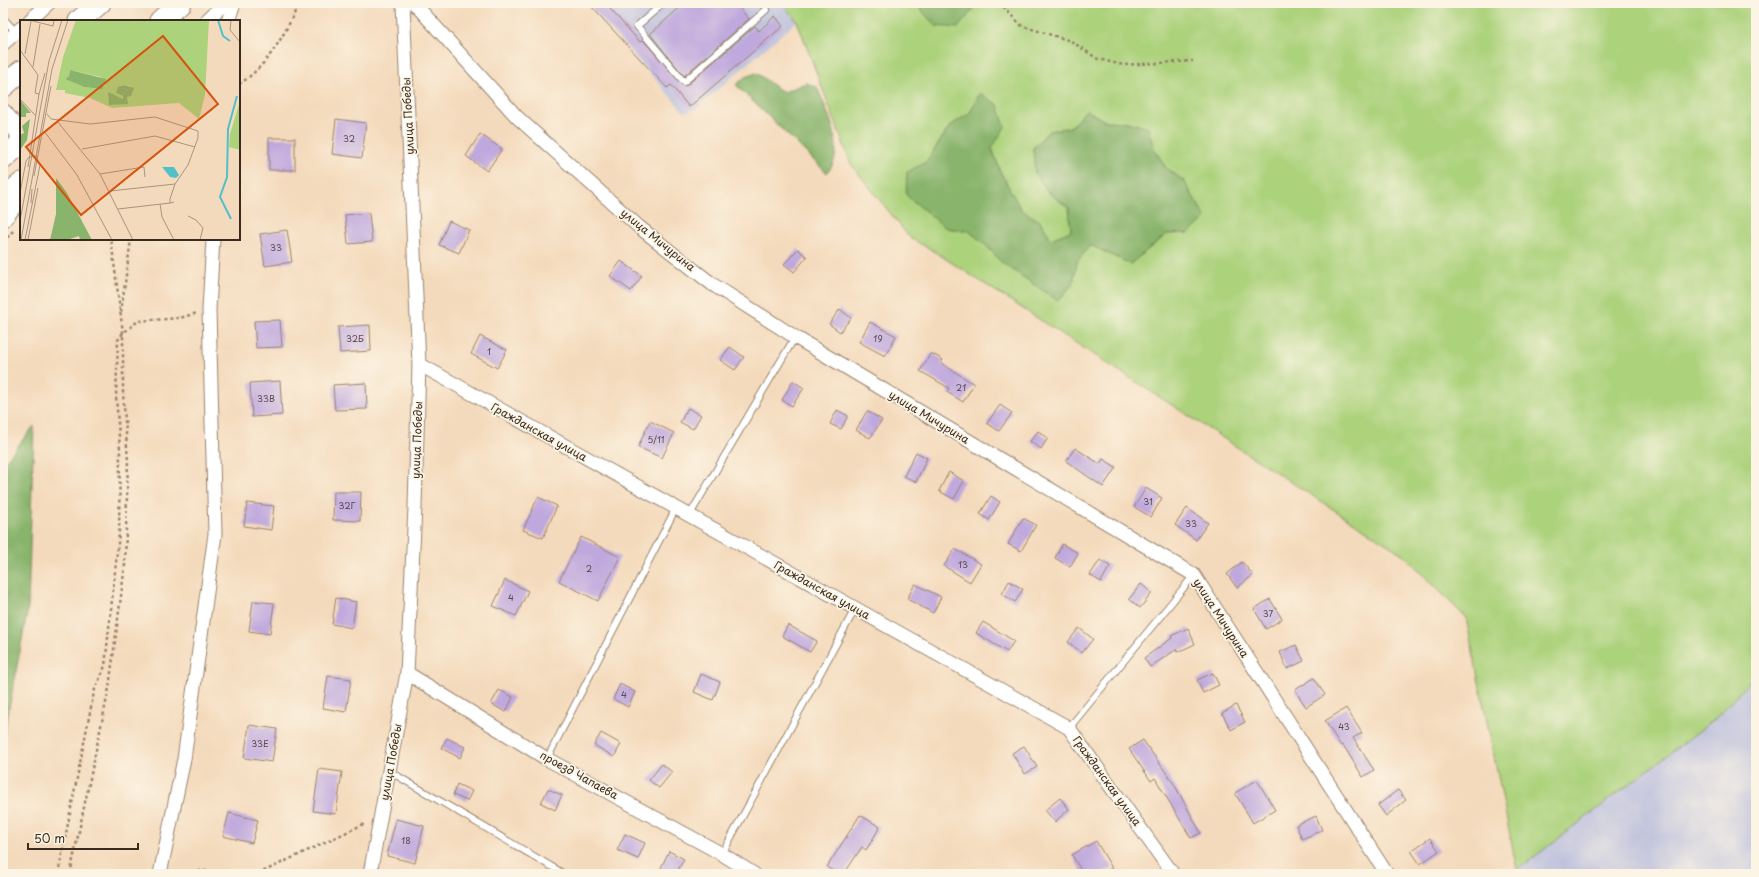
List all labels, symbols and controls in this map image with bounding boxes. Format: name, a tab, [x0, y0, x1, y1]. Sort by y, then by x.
inset map	[20, 20, 240, 240]
street label: улица Победы	[397, 77, 418, 155]
house number: 32	[343, 131, 355, 145]
street label: улица Мичурина	[617, 204, 699, 275]
house number: 33	[270, 240, 282, 254]
house number: 32Б	[346, 331, 364, 345]
house number: 19	[873, 331, 883, 345]
house number: 1	[487, 344, 491, 358]
house number: 21	[956, 380, 966, 394]
street label: улица Мичурина	[886, 386, 973, 447]
house number: 33В	[257, 391, 275, 405]
street label: Гражданская улица	[488, 398, 590, 465]
street label: улица Победы	[407, 401, 426, 479]
house number: 5/11	[647, 432, 665, 446]
house number: 31	[1143, 494, 1153, 508]
house number: 32Г	[339, 498, 356, 512]
house number: 33	[1185, 516, 1197, 530]
street label: Гражданская улица	[771, 556, 873, 623]
house number: 13	[958, 557, 968, 571]
house number: 2	[586, 561, 592, 575]
street label: улица Мичурина	[1189, 575, 1254, 661]
house number: 4	[508, 590, 514, 604]
house number: 37	[1263, 606, 1273, 620]
house number: 4	[621, 687, 627, 701]
house number: 43	[1338, 719, 1350, 733]
street label: улица Победы	[375, 722, 406, 802]
street label: Гражданская улица	[1069, 732, 1146, 829]
house number: 33Е	[251, 736, 269, 750]
street label: проезд Чапаева	[537, 746, 622, 803]
scale bar	[28, 825, 138, 851]
text: 50 m	[34, 829, 65, 847]
house number: 18	[401, 833, 411, 847]

